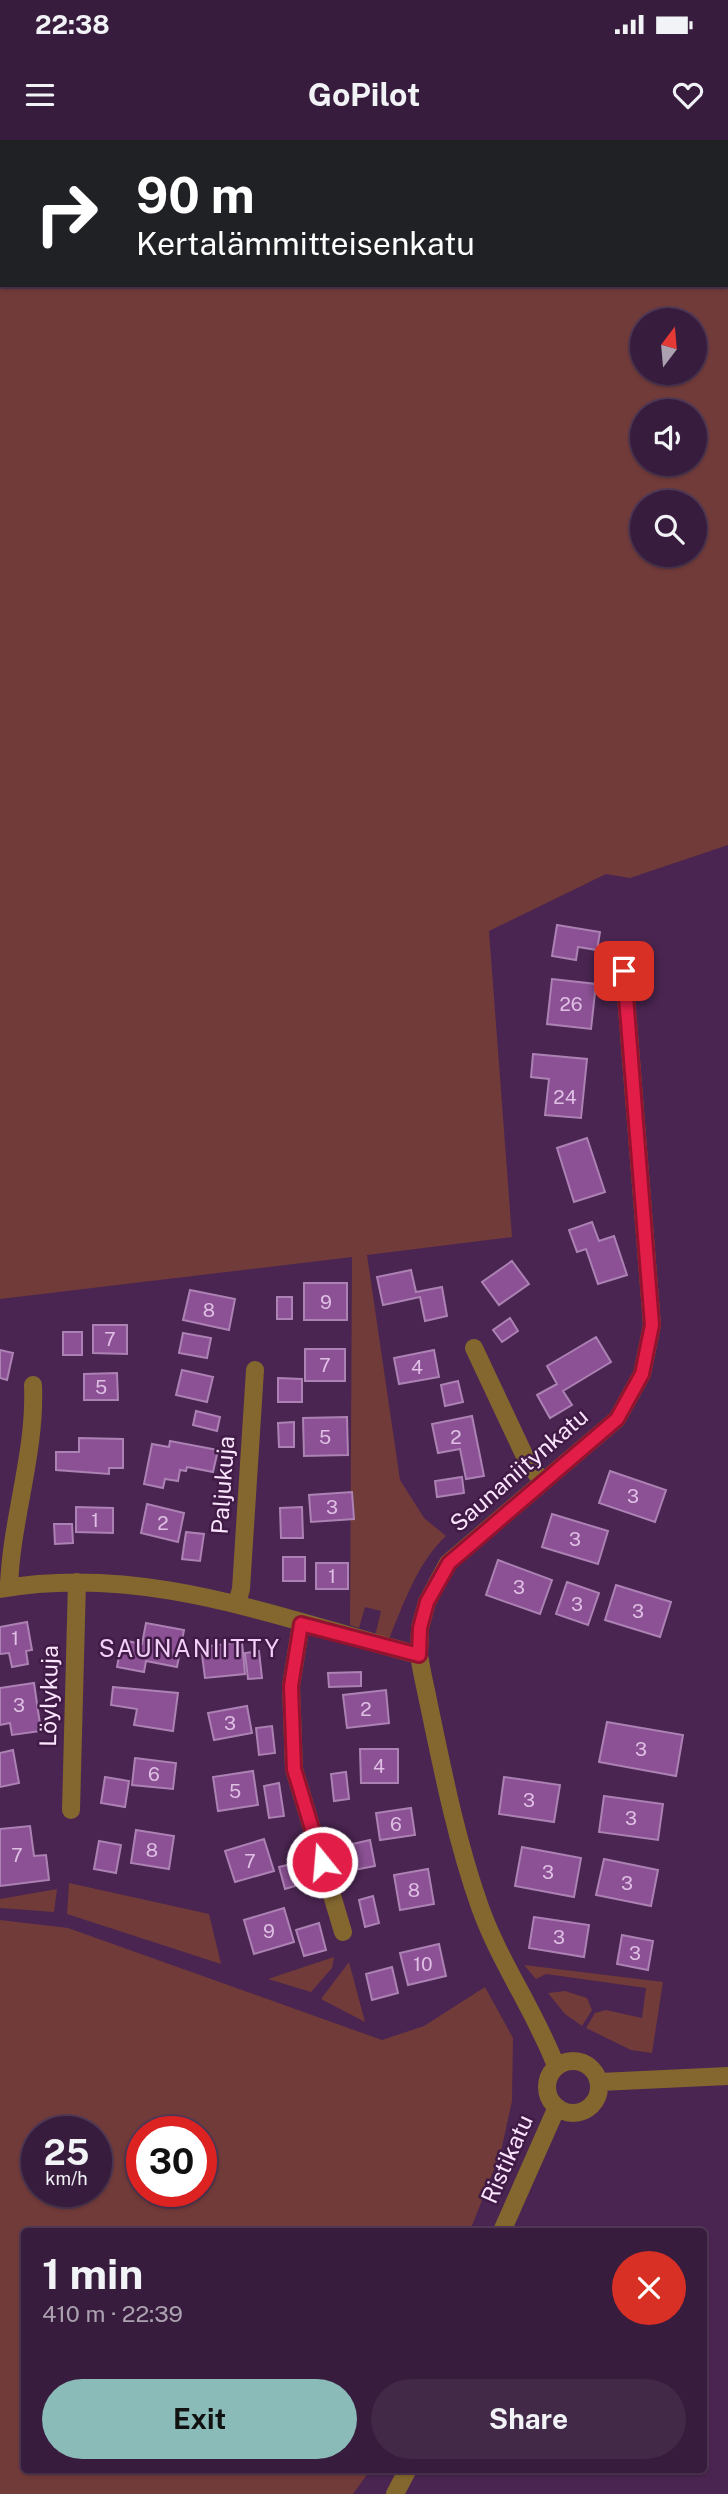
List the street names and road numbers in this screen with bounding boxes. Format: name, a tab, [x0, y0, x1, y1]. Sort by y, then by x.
street label: Saunaniitynkatu	[444, 1402, 593, 1537]
street label: Paljukuja	[206, 1435, 239, 1535]
street label: Löylykuja	[34, 1645, 63, 1747]
street label: Ristikatu	[475, 2110, 538, 2207]

